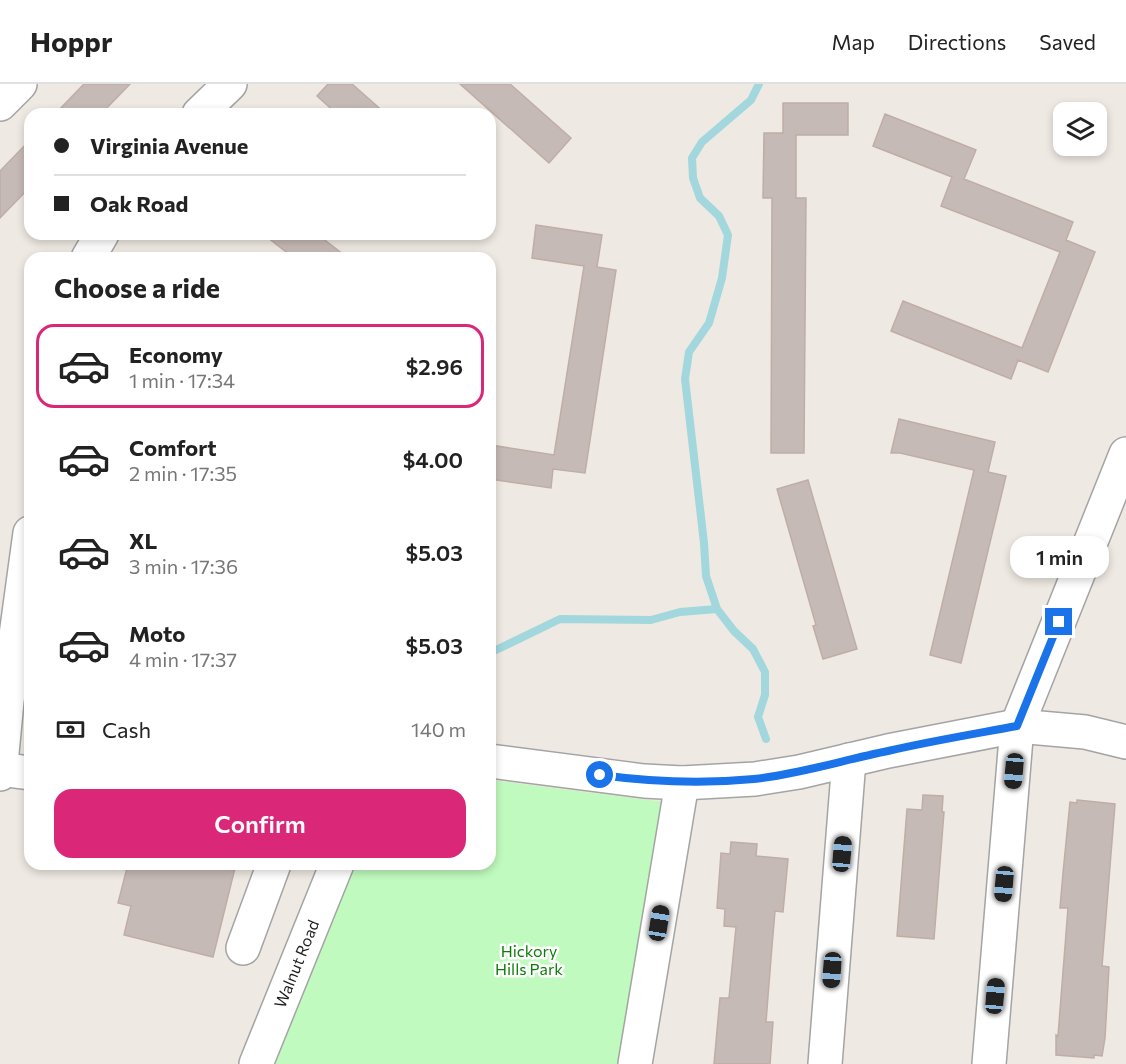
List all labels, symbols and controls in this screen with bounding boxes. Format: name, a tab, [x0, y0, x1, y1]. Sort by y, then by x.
text: Hoppr	[30, 24, 112, 58]
text: Map	[832, 29, 875, 54]
text: Directions	[908, 29, 1006, 54]
text: Saved	[1039, 29, 1096, 54]
map controls	[1053, 102, 1107, 156]
button: layers	[1053, 102, 1107, 156]
text: Virginia Avenue	[90, 132, 248, 159]
text: Oak Road	[90, 190, 188, 217]
text: Choose a ride	[54, 271, 220, 304]
icon: car	[57, 339, 111, 393]
text: Economy	[129, 341, 223, 368]
text: $2.96	[406, 353, 463, 380]
text: 1 min · 17:34	[129, 368, 235, 392]
icon: car	[57, 432, 111, 486]
text: Comfort	[129, 434, 217, 461]
text: $4.00	[403, 446, 463, 473]
text: 2 min · 17:35	[129, 461, 237, 485]
icon: car	[57, 525, 111, 579]
text: XL	[129, 527, 157, 554]
callout: 1 min	[1010, 535, 1108, 577]
text: $5.03	[406, 539, 463, 566]
text: 1 min	[1036, 545, 1083, 569]
text: 3 min · 17:36	[129, 554, 238, 578]
route end	[1045, 608, 1072, 635]
icon: car	[57, 618, 111, 672]
text: Moto	[129, 620, 185, 647]
text: $5.03	[406, 632, 463, 659]
text: 4 min · 17:37	[129, 647, 237, 671]
icon: cash	[54, 713, 87, 746]
text: Cash	[102, 716, 151, 743]
text: 140 m	[411, 717, 466, 741]
car	[1003, 752, 1025, 790]
route start	[586, 761, 613, 788]
button: Confirm	[54, 789, 466, 858]
car	[831, 835, 853, 873]
car	[993, 865, 1015, 903]
car	[647, 904, 671, 942]
street label: Walnut Road	[270, 917, 322, 1010]
park label: Hickory Hills Park	[495, 941, 563, 978]
car	[822, 951, 842, 989]
car	[984, 977, 1006, 1015]

